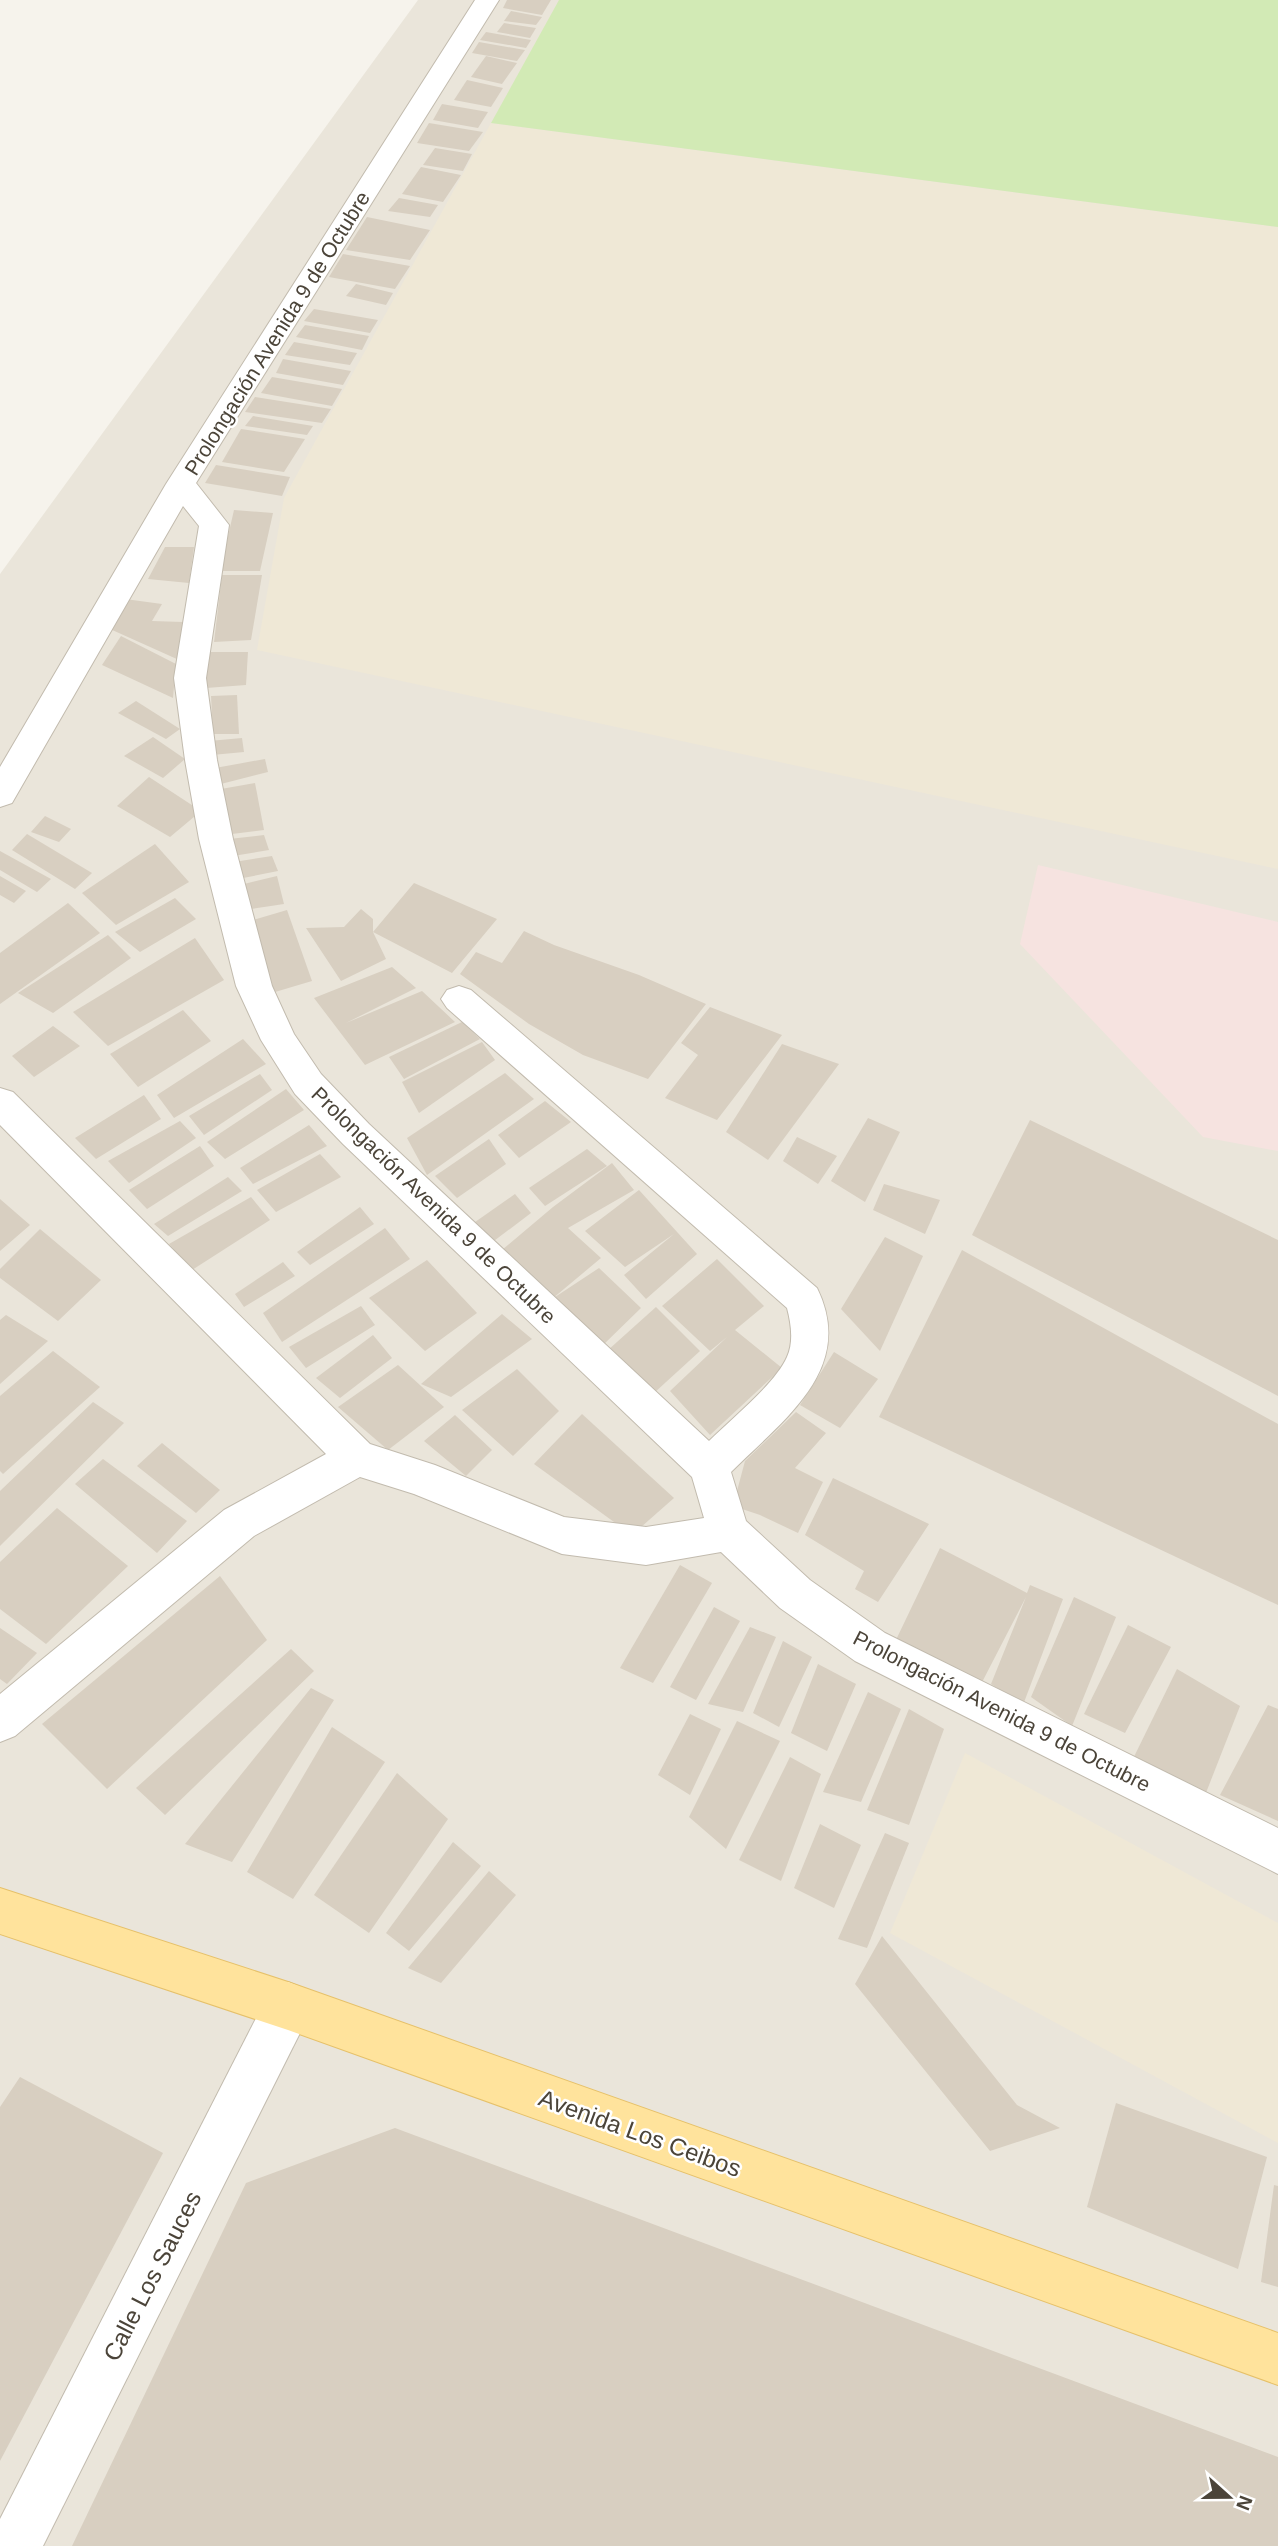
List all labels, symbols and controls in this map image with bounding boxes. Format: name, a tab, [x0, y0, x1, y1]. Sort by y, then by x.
street label: Prolongación Avenida 9 de Octubre	[180, 187, 374, 479]
street label: Prolongación Avenida 9 de Octubre	[307, 1082, 561, 1328]
street label: Prolongación Avenida 9 de Octubre	[850, 1626, 1154, 1796]
street label: Avenida Los Ceibos	[535, 2084, 745, 2182]
street label: Calle Los Sauces	[98, 2187, 206, 2365]
north arrow	[1194, 2462, 1264, 2532]
text: N	[1232, 2493, 1257, 2513]

